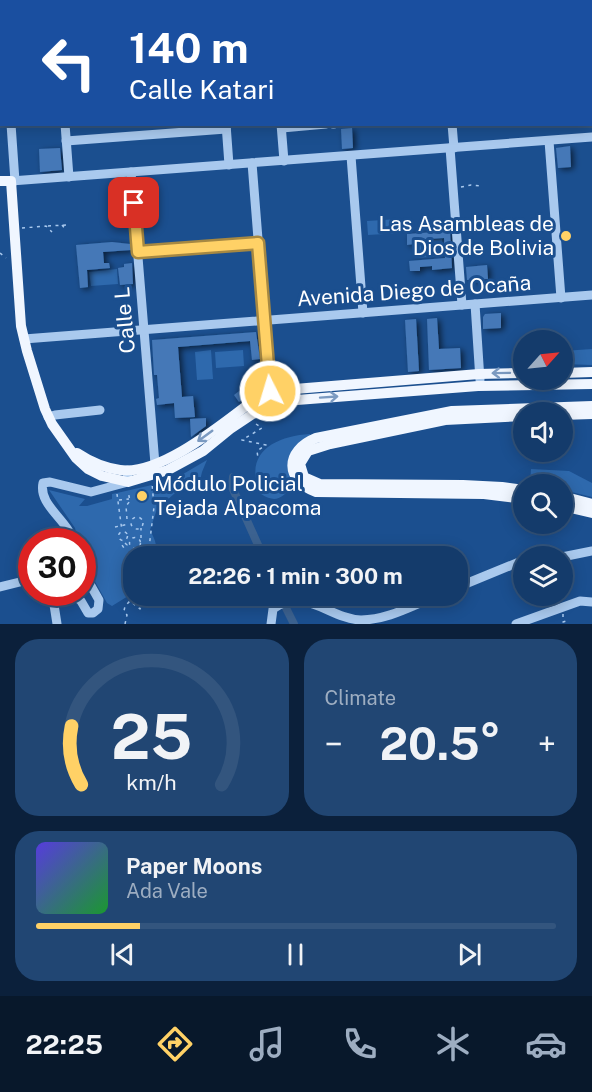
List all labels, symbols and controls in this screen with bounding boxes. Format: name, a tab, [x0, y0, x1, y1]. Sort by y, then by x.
text: 140 m	[129, 23, 249, 72]
icon: left	[30, 24, 108, 102]
text: Calle Katari	[129, 73, 274, 105]
pin	[108, 177, 159, 228]
icon: arrive	[117, 186, 150, 219]
place label: Las Asambleas de Dios de Bolivia	[379, 211, 554, 260]
marker: Las Asambleas de Dios de Bolivia	[559, 229, 573, 243]
street label: Avenida Diego de Ocaña	[296, 270, 532, 311]
street label: Calle L	[109, 286, 140, 354]
north arrow	[513, 330, 573, 390]
map controls	[513, 330, 573, 606]
position arrow	[238, 359, 302, 423]
one-way arrow	[492, 368, 512, 379]
one-way arrow	[319, 392, 339, 403]
button: sound	[513, 402, 573, 462]
one-way arrow	[197, 430, 213, 442]
place label: Módulo Policial Tejada Alpacoma	[154, 471, 321, 520]
button: search	[513, 474, 573, 534]
marker: Módulo Policial Tejada Alpacoma	[135, 489, 149, 503]
speed limit sign: 30	[18, 528, 96, 606]
button: layers	[513, 546, 573, 606]
text: 22:26 · 1 min · 300 m	[188, 563, 403, 589]
text: Climate	[325, 686, 396, 710]
text: 25	[111, 700, 193, 773]
text: 20.5°	[380, 717, 501, 770]
text: −	[325, 725, 343, 763]
text: +	[538, 725, 556, 763]
text: km/h	[127, 770, 177, 795]
text: Paper Moons	[126, 853, 262, 879]
text: Ada Vale	[126, 879, 208, 903]
icon: previous	[106, 938, 139, 971]
icon: pause	[279, 938, 312, 971]
icon: next	[453, 938, 486, 971]
icon: directions	[154, 1023, 196, 1065]
icon: music	[246, 1023, 288, 1065]
icon: phone	[339, 1023, 381, 1065]
icon: climate	[432, 1023, 474, 1065]
icon: car	[525, 1023, 567, 1065]
text: 22:25	[25, 1028, 103, 1060]

